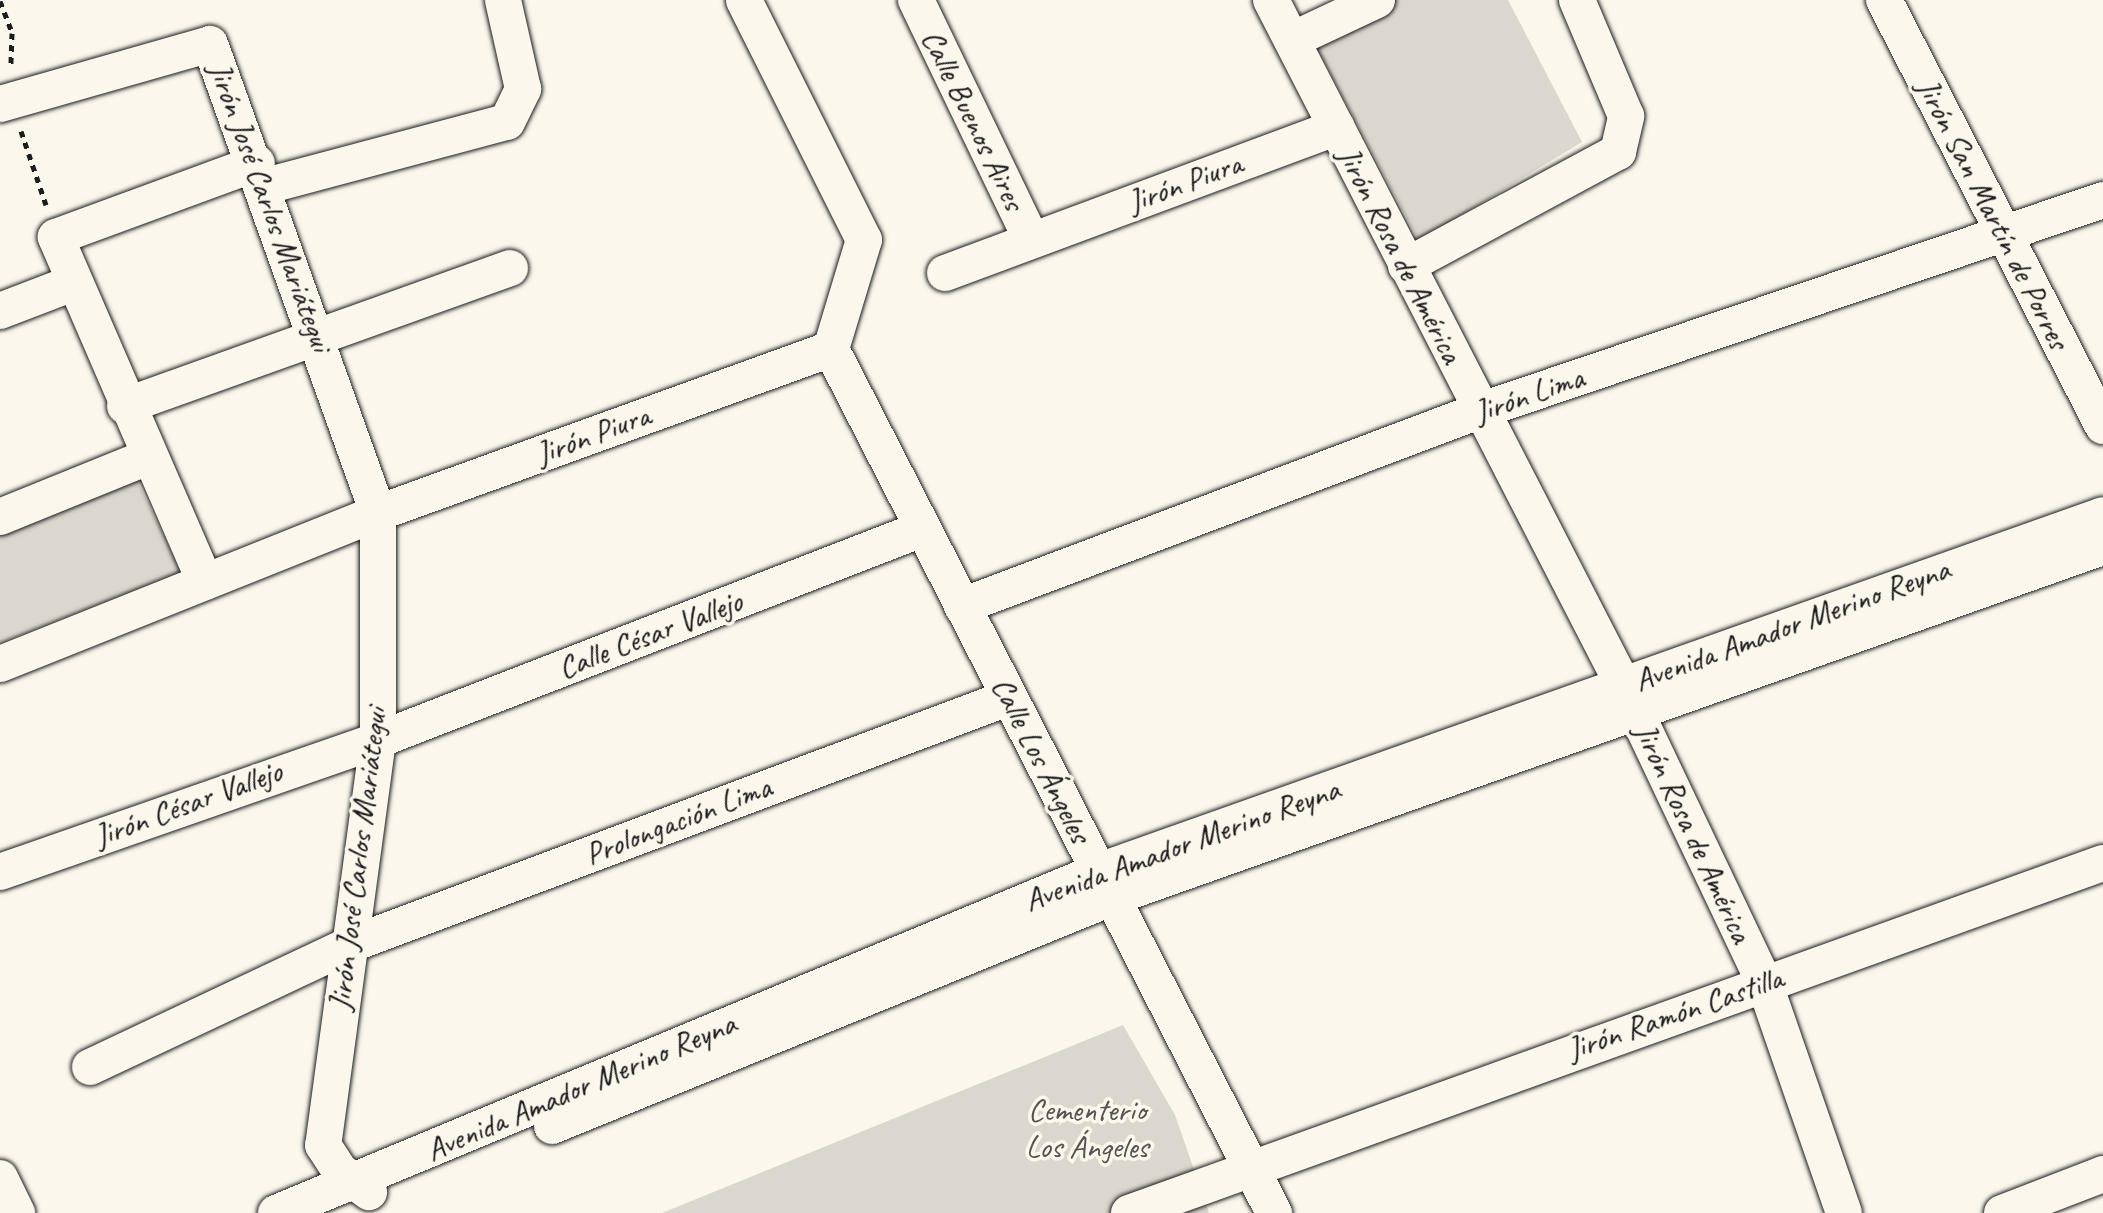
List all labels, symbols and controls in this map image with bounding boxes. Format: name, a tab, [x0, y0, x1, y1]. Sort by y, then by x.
street label: Calle Buenos Aires	[913, 23, 1033, 217]
street label: Jirón José Carlos Mariátegui	[200, 57, 340, 357]
street label: Jirón San Martín de Porres	[1908, 72, 2078, 356]
street label: Jirón Rosa de América	[1329, 140, 1471, 370]
street label: Jirón Piura	[1123, 145, 1247, 221]
street label: Jirón Lima	[1470, 359, 1588, 431]
street label: Jirón Piura	[531, 397, 655, 473]
street label: Avenida Amador Merino Reyna	[1630, 550, 1954, 700]
street label: Calle César Vallejo	[552, 582, 748, 688]
street label: Calle Los Ángeles	[983, 671, 1099, 849]
street label: Jirón José Carlos Mariátegui	[320, 705, 396, 1013]
street label: Jirón Rosa de América	[1625, 717, 1761, 949]
street label: Jirón César Vallejo	[88, 752, 288, 856]
street label: Prolongación Lima	[580, 768, 776, 874]
street label: Avenida Amador Merino Reyna	[1020, 770, 1344, 920]
street label: Jirón Ramón Castilla	[1563, 959, 1787, 1069]
street label: Avenida Amador Merino Reyna	[421, 1005, 741, 1169]
park label: Cementerio Los Ángeles	[1026, 1092, 1148, 1167]

